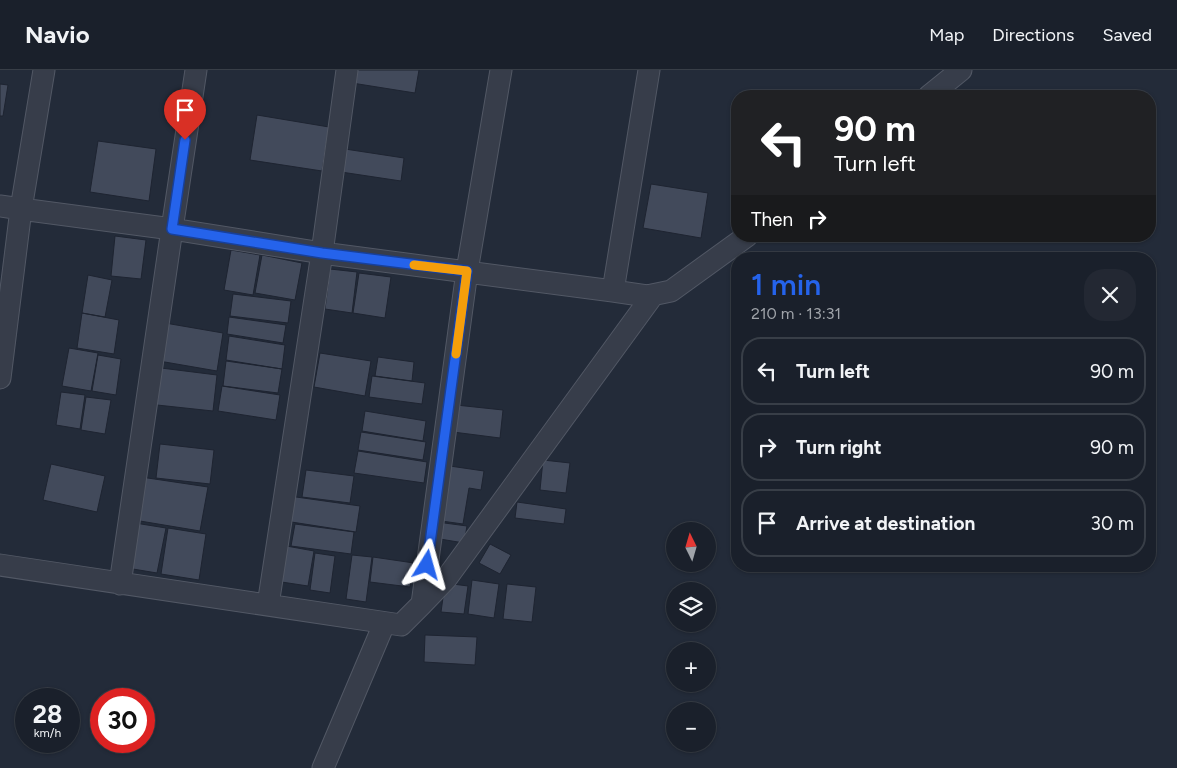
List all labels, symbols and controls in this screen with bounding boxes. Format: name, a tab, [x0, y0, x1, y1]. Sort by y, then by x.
text: Navio	[25, 20, 90, 49]
text: Map	[929, 24, 964, 46]
text: Directions	[992, 24, 1074, 46]
text: Saved	[1102, 24, 1152, 46]
pin	[164, 89, 206, 140]
icon: arrive	[171, 96, 199, 124]
text: 90 m	[834, 108, 916, 150]
icon: left	[751, 110, 816, 175]
text: Turn left	[834, 150, 916, 177]
icon: right	[803, 205, 831, 233]
text: Then	[751, 208, 793, 231]
text: 1 min	[751, 266, 821, 303]
button: close	[1084, 269, 1136, 321]
text: 210 m · 13:31	[751, 304, 841, 323]
icon: left	[753, 357, 781, 385]
text: Turn left	[796, 360, 870, 383]
text: 90 m	[1090, 360, 1134, 383]
icon: right	[753, 433, 781, 461]
text: Turn right	[796, 436, 882, 459]
text: 90 m	[1090, 436, 1134, 459]
icon: arrive	[753, 509, 781, 537]
text: Arrive at destination	[796, 512, 975, 535]
text: 30 m	[1091, 512, 1134, 535]
north arrow	[666, 522, 716, 572]
map controls	[666, 522, 716, 752]
position arrow	[400, 538, 452, 590]
button: layers	[666, 582, 716, 632]
button: +	[666, 642, 716, 692]
speed limit sign: 30	[90, 688, 155, 753]
text: 28	[33, 699, 62, 729]
button: −	[666, 702, 716, 752]
text: km/h	[34, 726, 61, 740]

